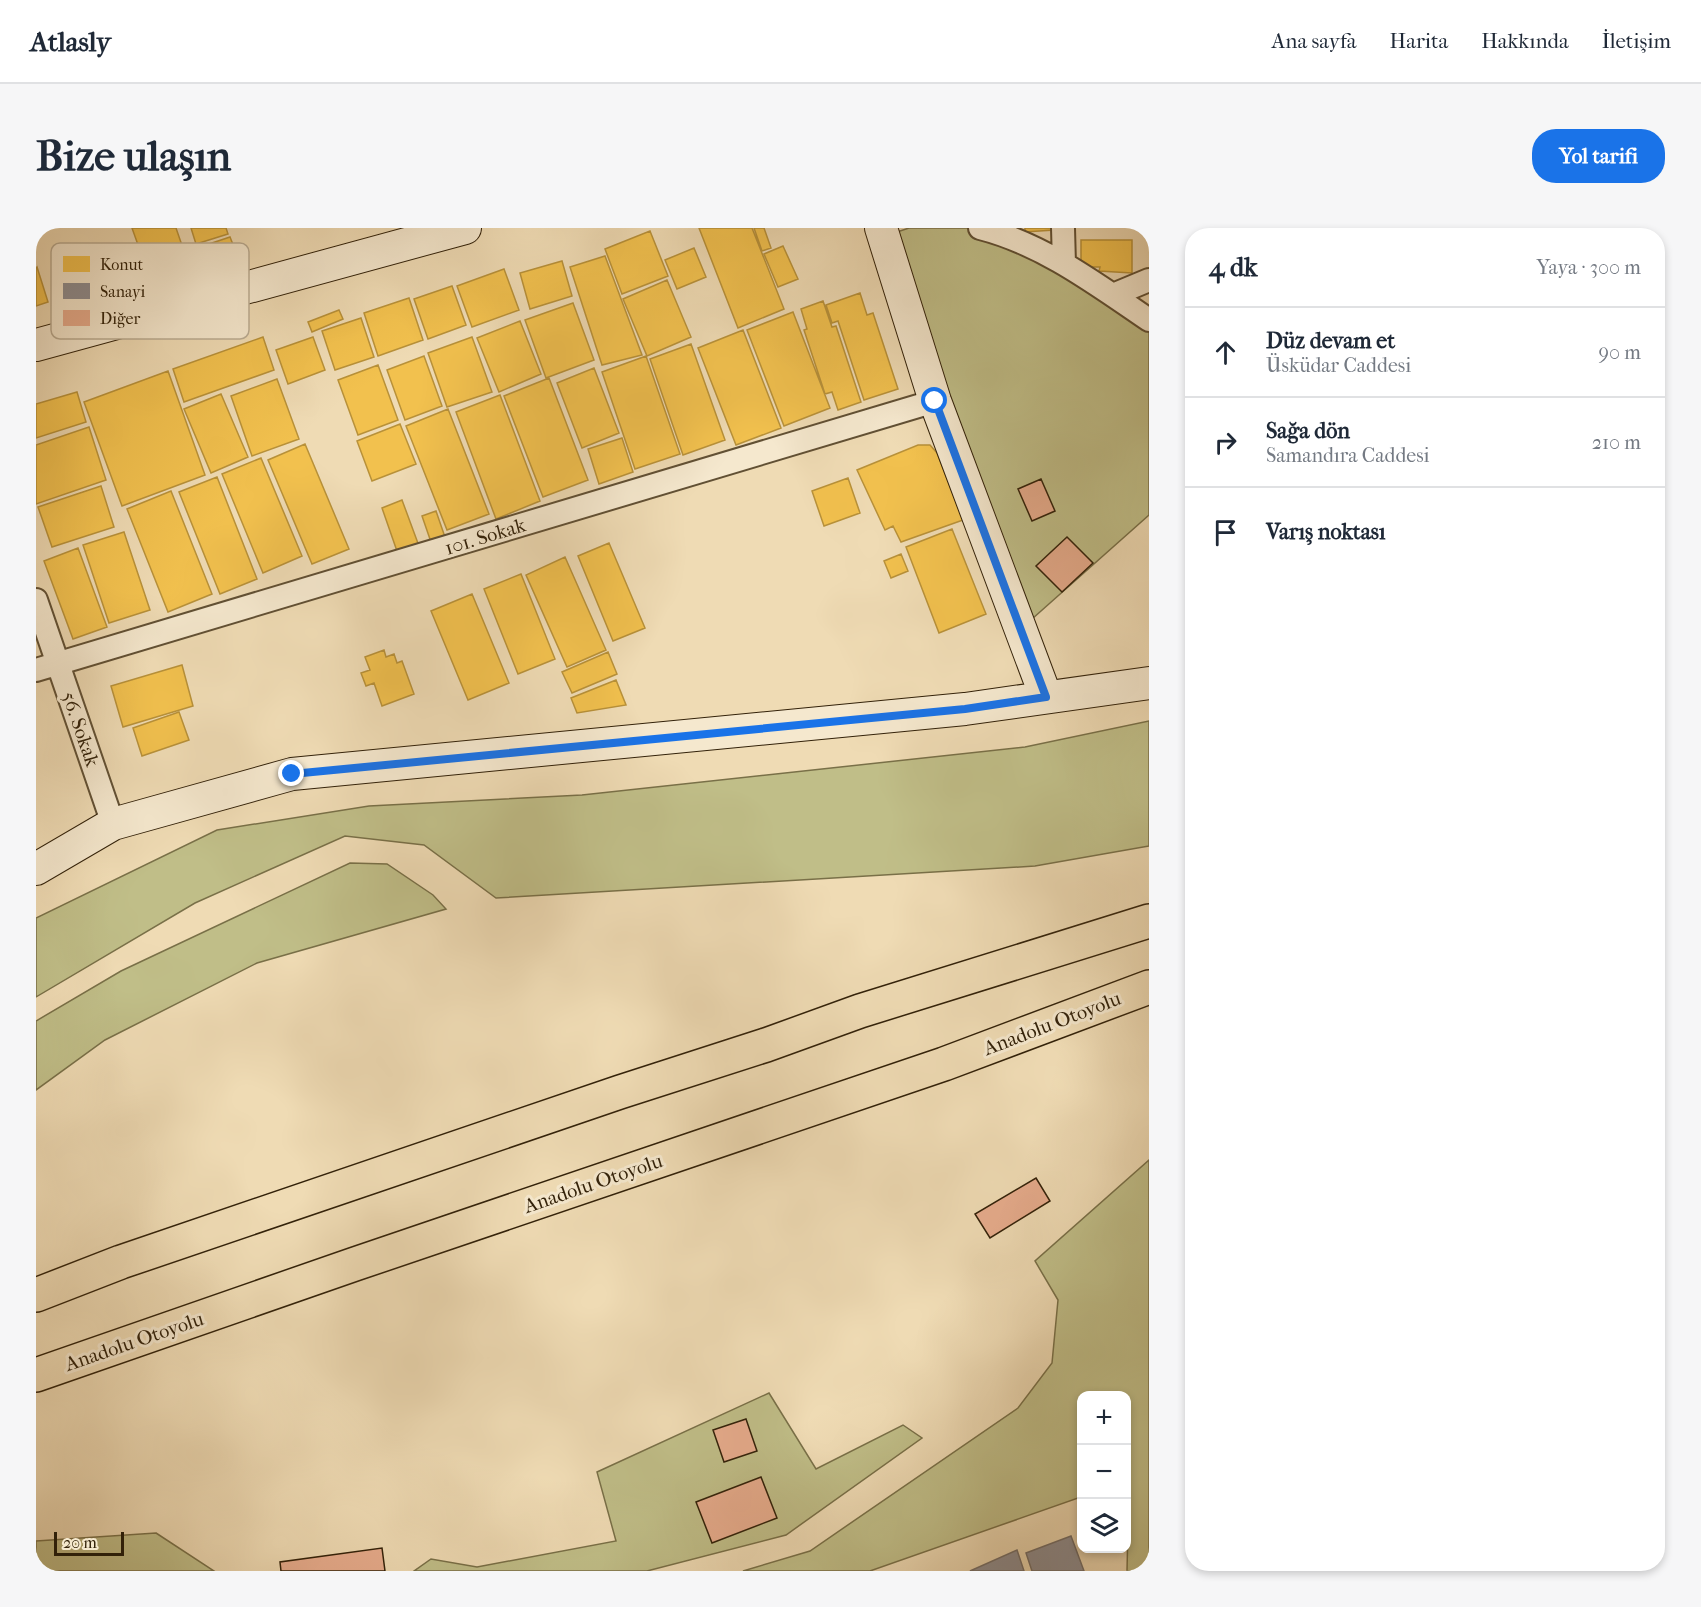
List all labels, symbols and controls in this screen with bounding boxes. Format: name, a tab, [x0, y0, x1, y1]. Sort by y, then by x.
text: Atlasly	[30, 25, 111, 58]
text: Ana sayfa	[1272, 29, 1357, 53]
text: Harita	[1390, 29, 1448, 53]
text: Hakkında	[1481, 29, 1569, 53]
text: İletişim	[1602, 29, 1671, 53]
button: Yol tarifi	[1532, 129, 1665, 183]
text: Bize ulaşın	[36, 132, 231, 181]
legend	[51, 243, 249, 339]
text: 4 dk	[1209, 252, 1257, 283]
text: Konut	[100, 255, 143, 274]
text: Yaya · 300 m	[1537, 256, 1641, 279]
text: Sanayi	[100, 282, 146, 301]
text: Diğer	[100, 309, 140, 328]
text: Düz devam et	[1266, 328, 1395, 354]
icon: ahead	[1209, 336, 1242, 369]
text: 90 m	[1599, 341, 1641, 364]
text: Üsküdar Caddesi	[1266, 354, 1411, 377]
route start	[921, 387, 947, 413]
text: Sağa dön	[1266, 418, 1350, 444]
icon: right	[1209, 426, 1242, 459]
text: 210 m	[1592, 431, 1641, 454]
text: Samandıra Caddesi	[1266, 444, 1430, 467]
street label: 101. Sokak	[442, 513, 529, 560]
icon: arrive	[1209, 516, 1242, 549]
text: Varış noktası	[1266, 519, 1385, 545]
street label: 56. Sokak	[57, 689, 104, 770]
route end	[278, 760, 304, 786]
street label: Anadolu Otoyolu	[979, 986, 1125, 1061]
street label: Anadolu Otoyolu	[520, 1149, 666, 1218]
street label: Anadolu Otoyolu	[61, 1307, 207, 1376]
map controls	[1077, 1391, 1131, 1553]
button: +	[1077, 1391, 1131, 1445]
button: −	[1077, 1445, 1131, 1499]
button: layers	[1077, 1499, 1131, 1553]
scale bar	[54, 1529, 124, 1556]
text: 20 m	[63, 1533, 97, 1552]

